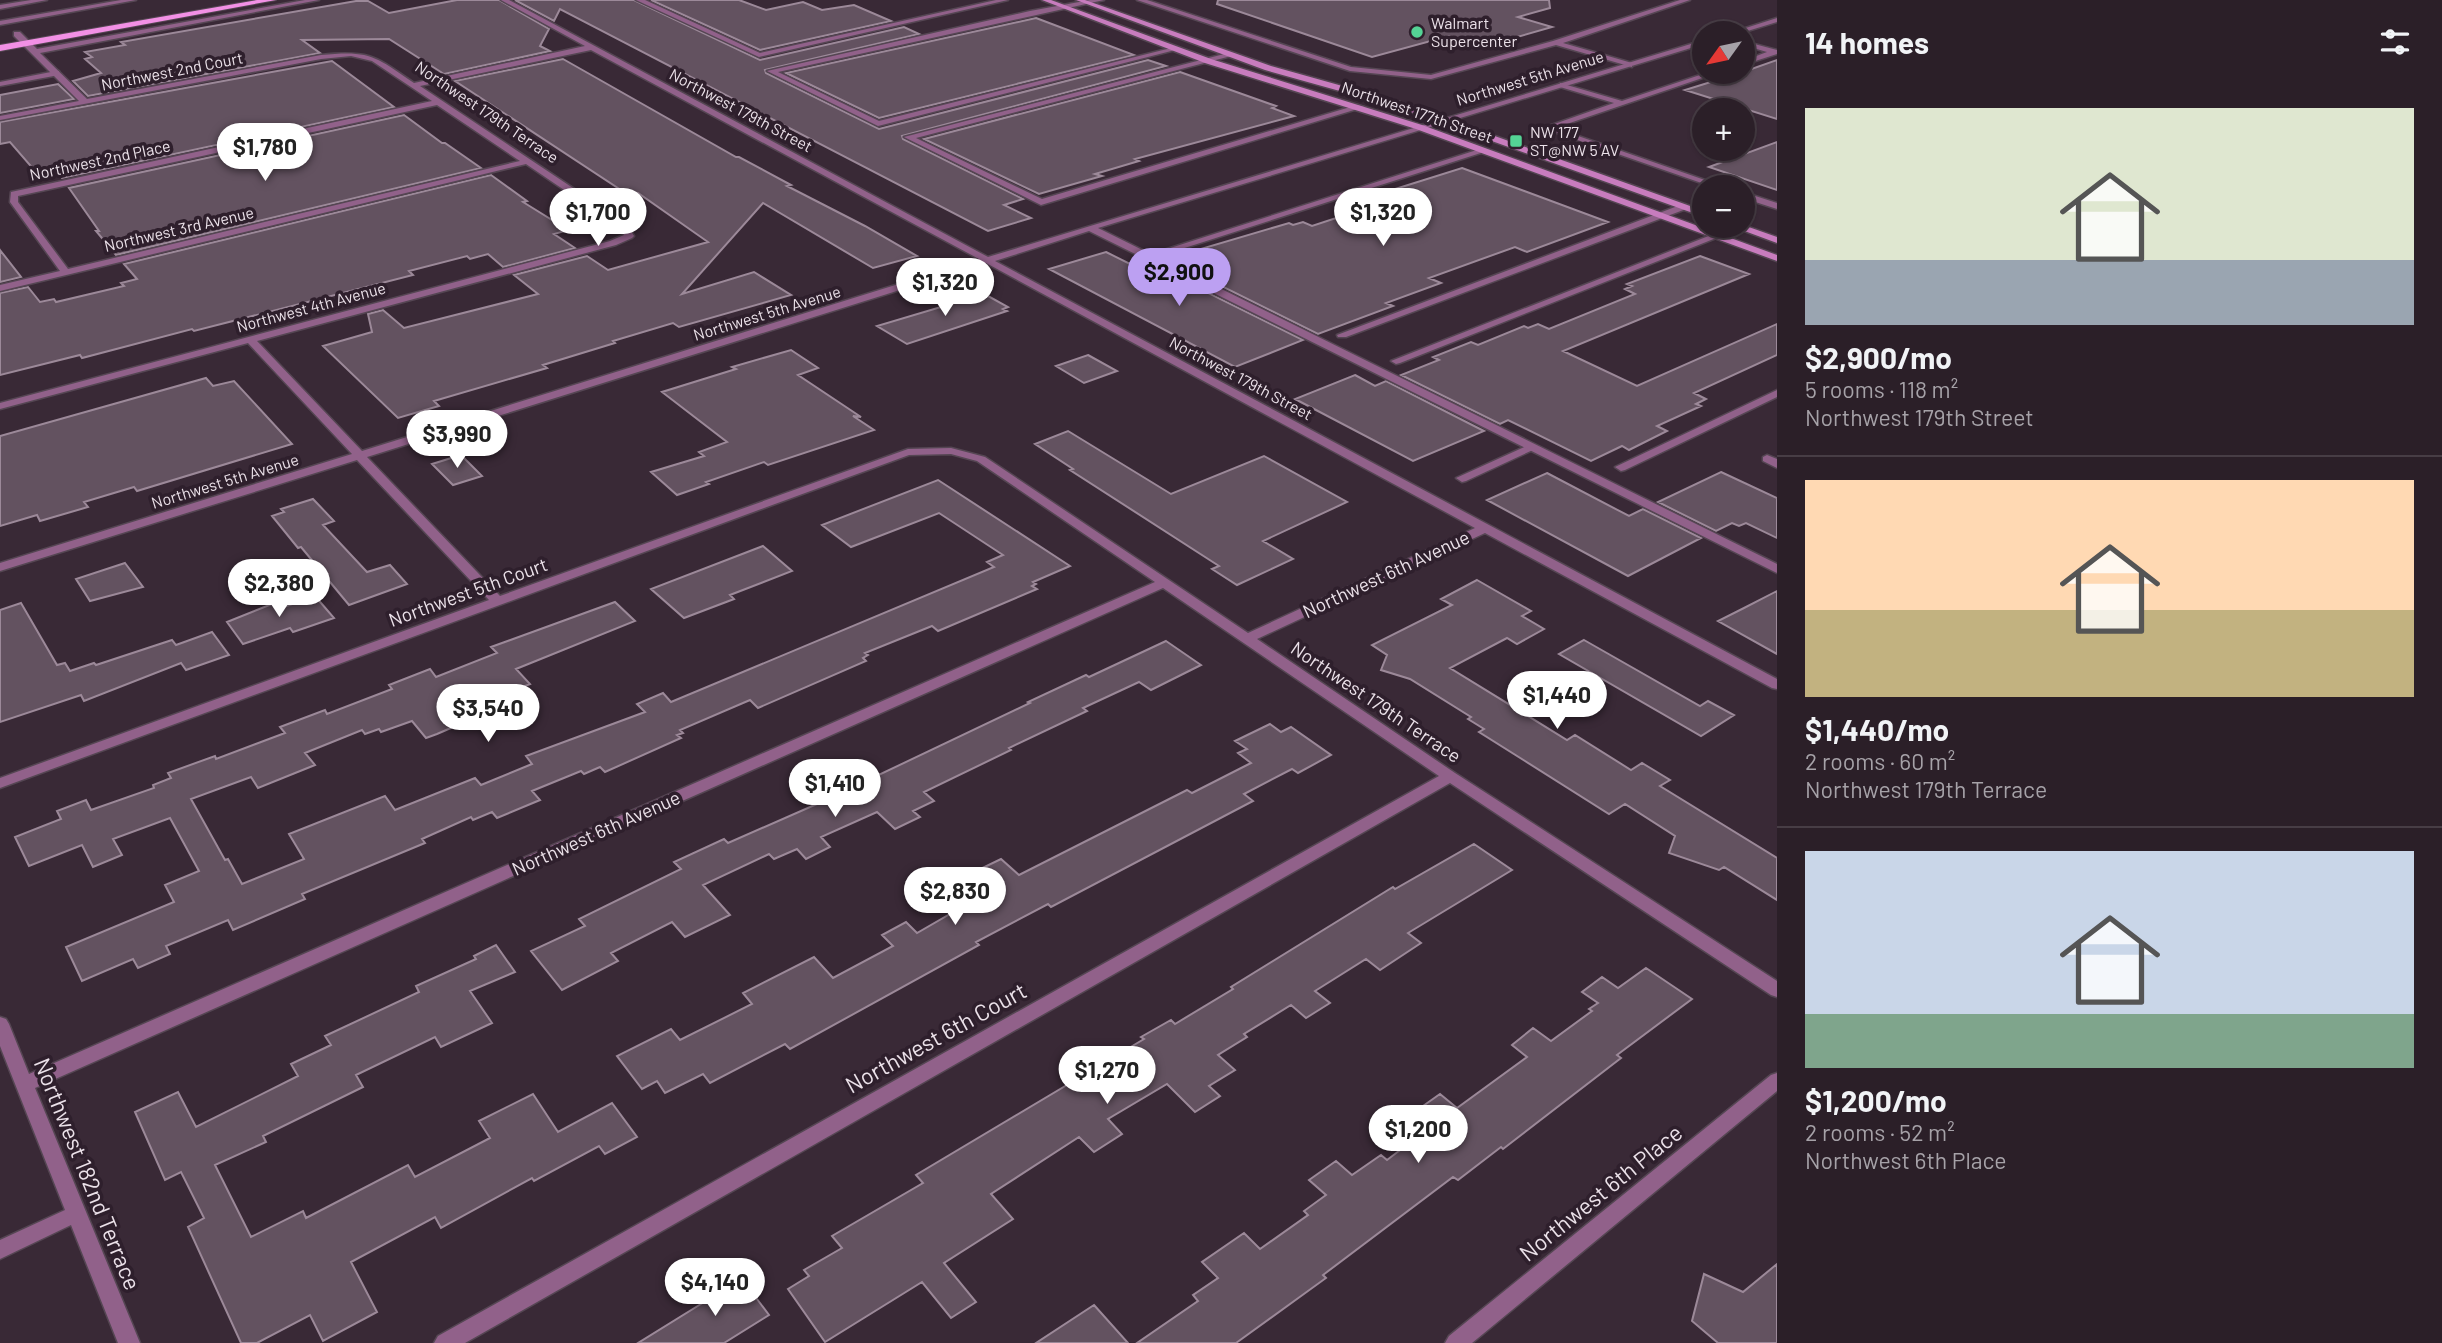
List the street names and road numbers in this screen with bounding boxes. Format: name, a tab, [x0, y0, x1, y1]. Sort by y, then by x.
street label: Northwest 5th Avenue	[1454, 46, 1606, 109]
street label: Northwest 2nd Court	[99, 47, 244, 94]
street label: Northwest 179th Terrace	[412, 57, 562, 167]
street label: Northwest 179th Street	[667, 64, 816, 155]
street label: Northwest 177th Street	[1339, 77, 1495, 146]
street label: Northwest 2nd Place	[28, 135, 172, 184]
street label: Northwest 3rd Avenue	[102, 202, 256, 255]
street label: Northwest 4th Avenue	[234, 277, 387, 336]
street label: Northwest 5th Avenue	[691, 281, 843, 344]
street label: Northwest 179th Street	[1167, 332, 1316, 423]
street label: Northwest 5th Avenue	[149, 449, 301, 512]
street label: Northwest 6th Avenue	[1299, 525, 1473, 622]
street label: Northwest 5th Court	[385, 552, 550, 631]
street label: Northwest 179th Terrace	[1287, 636, 1466, 767]
street label: Northwest 6th Avenue	[508, 785, 683, 880]
street label: Northwest 6th Court	[840, 976, 1031, 1099]
street label: Northwest 182nd Terrace	[29, 1054, 147, 1294]
street label: Northwest 6th Place	[1513, 1118, 1688, 1267]

